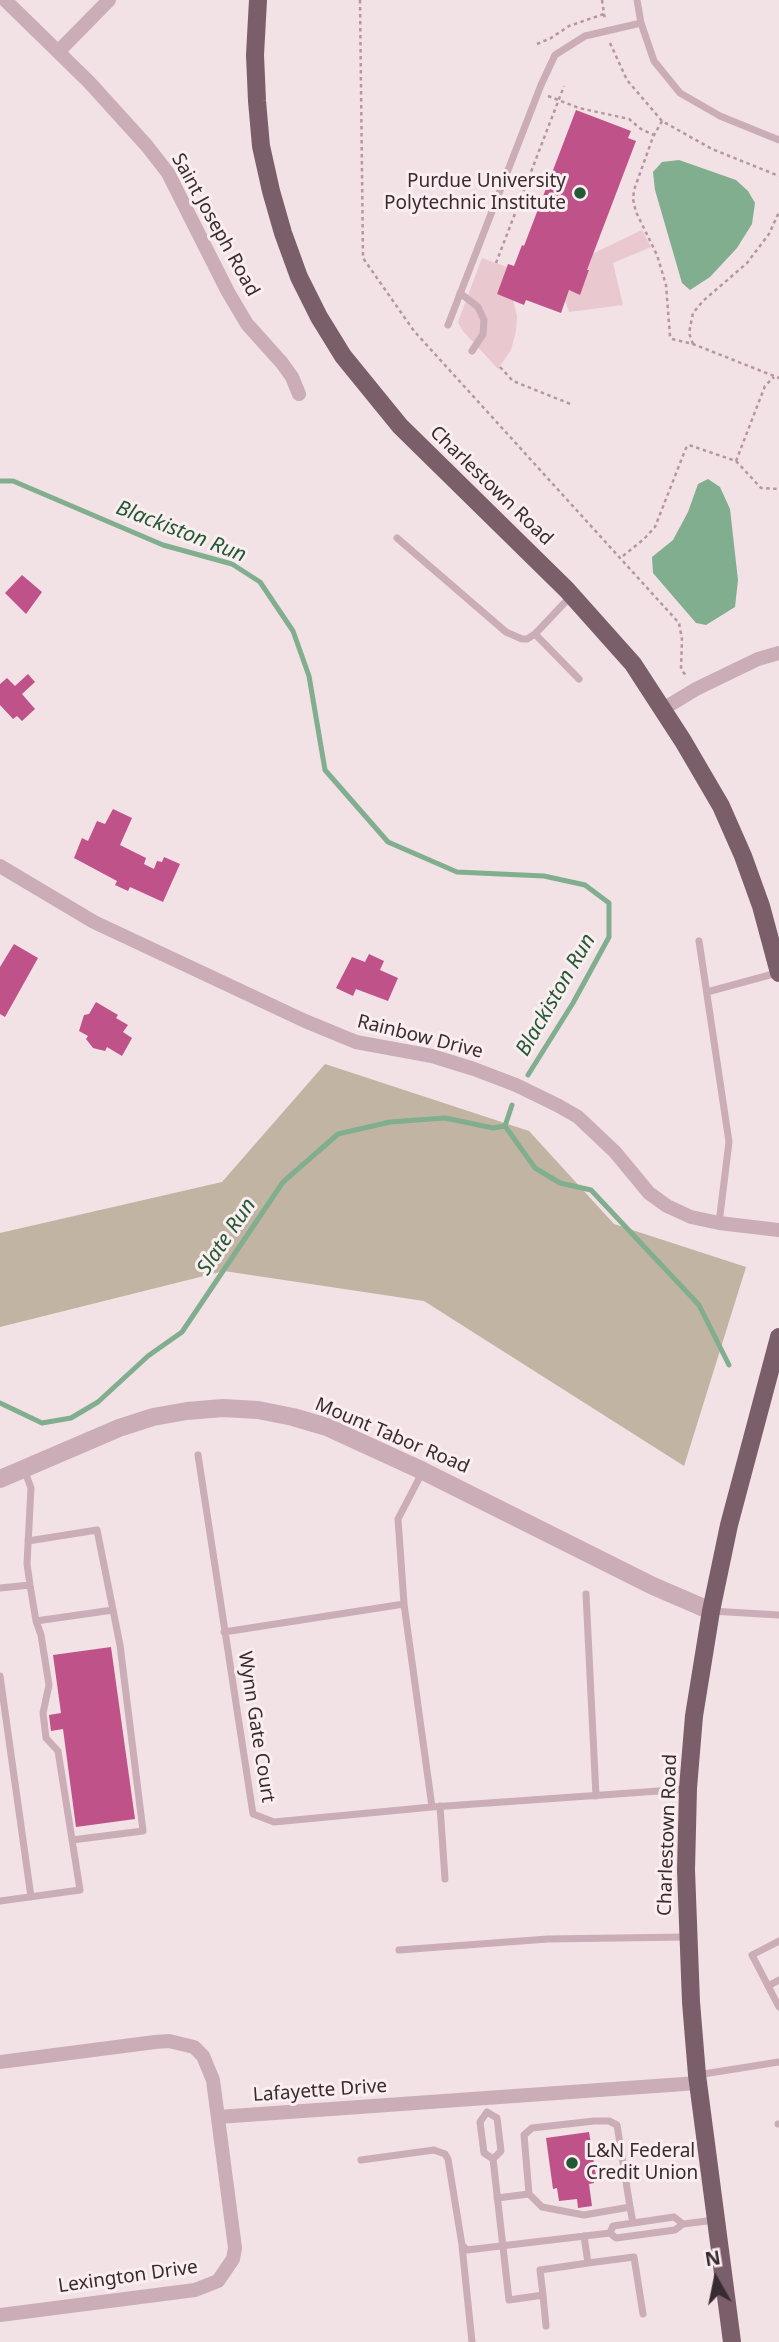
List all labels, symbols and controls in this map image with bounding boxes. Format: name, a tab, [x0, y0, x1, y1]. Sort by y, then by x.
street label: Saint Joseph Road	[166, 149, 264, 301]
place label: Purdue University Polytechnic Institute	[384, 171, 566, 215]
marker: Purdue University Polytechnic Institute	[572, 185, 588, 201]
street label: Charlestown Road	[425, 421, 557, 551]
water label: Blackiston Run	[112, 496, 250, 568]
water label: Blackiston Run	[511, 929, 601, 1061]
street label: Rainbow Drive	[355, 1010, 485, 1064]
water label: Slate Run	[192, 1194, 262, 1280]
street label: Mount Tabor Road	[311, 1393, 473, 1479]
street label: Wynn Gate Court	[233, 1650, 279, 1804]
street label: Charlestown Road	[654, 1754, 682, 1916]
street label: Lafayette Drive	[252, 2075, 388, 2107]
place label: L&N Federal Credit Union	[586, 2141, 698, 2185]
marker: L&N Federal Credit Union	[564, 2155, 580, 2171]
north arrow	[681, 2244, 751, 2314]
text: N	[703, 2244, 722, 2272]
street label: Lexington Drive	[57, 2256, 199, 2298]

